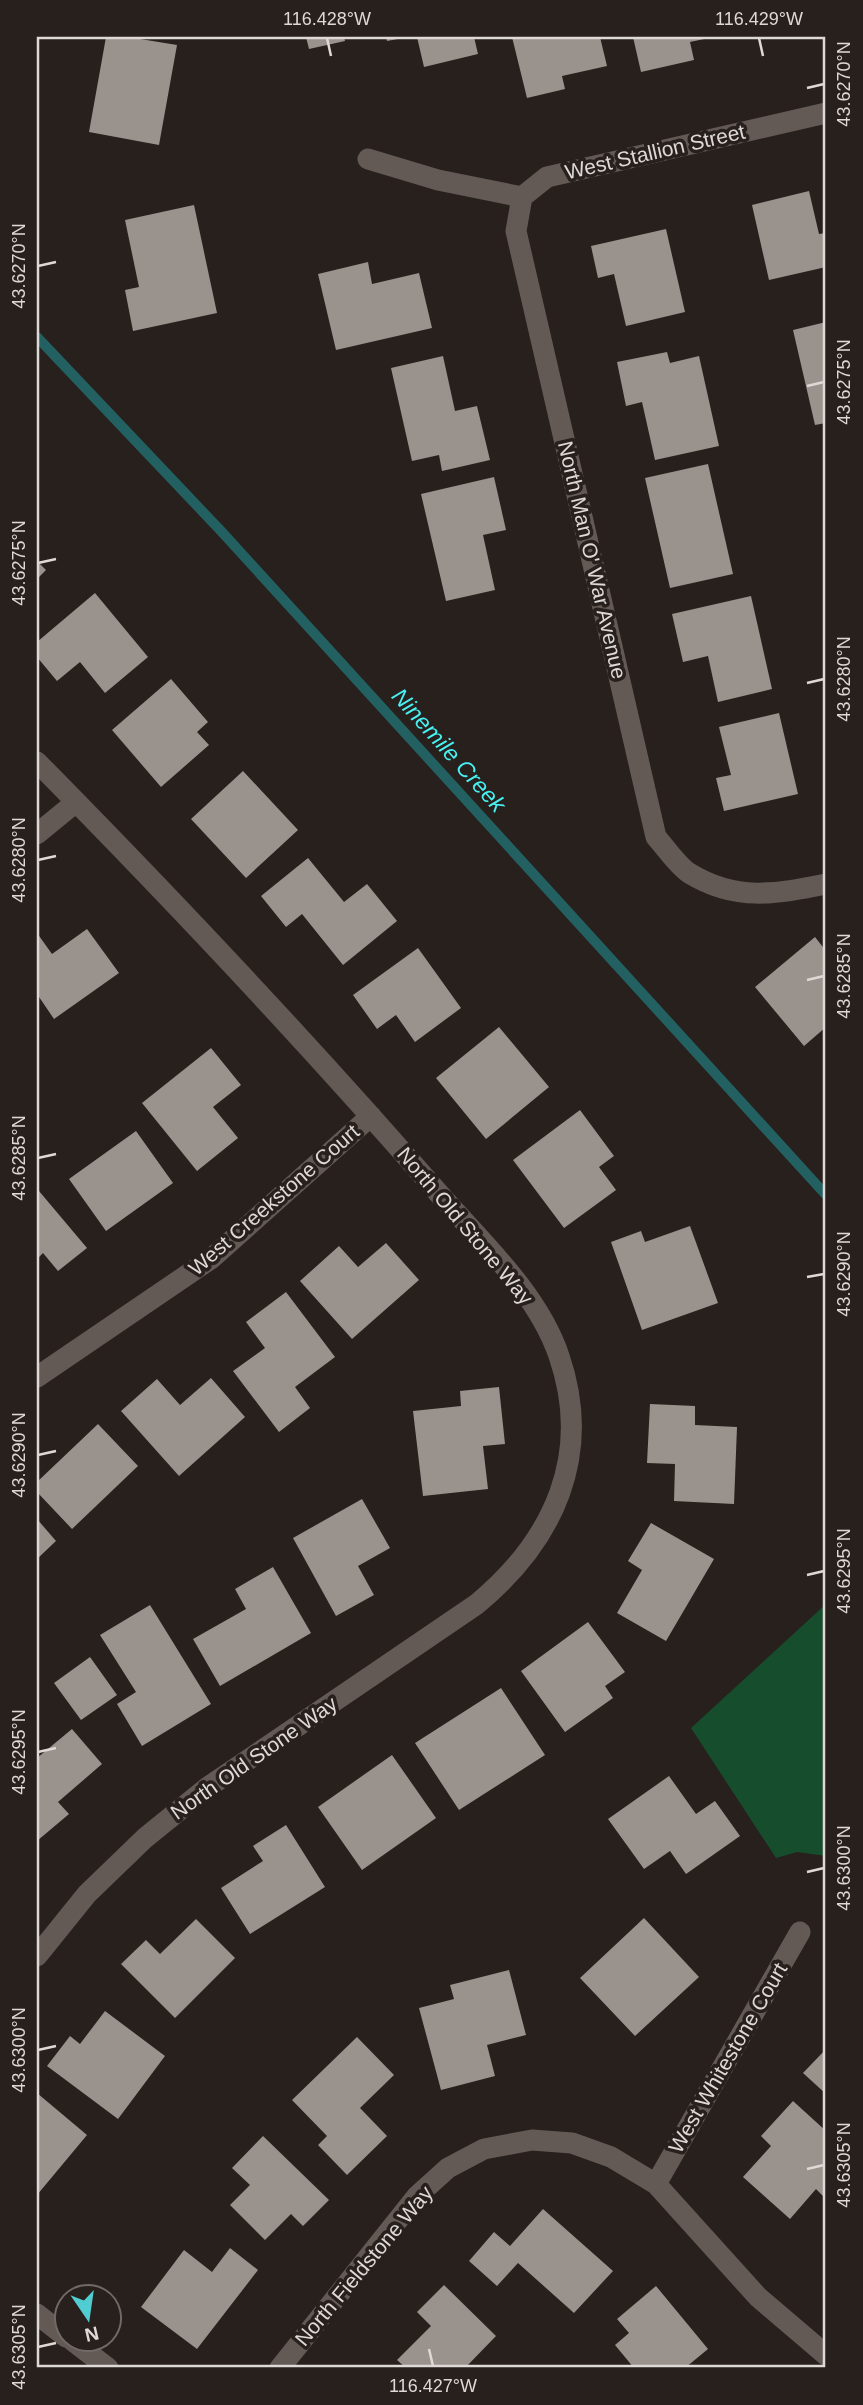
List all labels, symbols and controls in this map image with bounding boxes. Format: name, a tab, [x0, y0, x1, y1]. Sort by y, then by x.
text: 116.428°W	[283, 9, 371, 29]
text: 116.429°W	[715, 9, 803, 29]
text: 43.6270°N	[834, 41, 854, 127]
street label: West Stallion Street	[563, 120, 747, 183]
text: 43.6270°N	[9, 223, 29, 309]
text: 43.6275°N	[834, 339, 854, 425]
street label: North Man O' War Avenue	[554, 439, 631, 681]
text: 43.6275°N	[9, 520, 29, 606]
text: 43.6280°N	[834, 636, 854, 722]
water label: Ninemile Creek	[387, 683, 512, 818]
text: 43.6280°N	[9, 817, 29, 903]
text: 43.6285°N	[834, 933, 854, 1019]
text: 43.6285°N	[9, 1115, 29, 1201]
street label: West Creekstone Court	[184, 1119, 364, 1280]
street label: North Old Stone Way	[393, 1143, 538, 1309]
text: 43.6290°N	[834, 1231, 854, 1317]
text: 43.6290°N	[9, 1412, 29, 1498]
text: 43.6295°N	[834, 1528, 854, 1614]
street label: North Old Stone Way	[166, 1691, 342, 1824]
text: 43.6295°N	[9, 1709, 29, 1795]
text: 43.6300°N	[834, 1825, 854, 1911]
street label: West Whitestone Court	[664, 1959, 791, 2157]
text: 43.6300°N	[9, 2007, 29, 2093]
text: 43.6305°N	[834, 2122, 854, 2208]
street label: North Fieldstone Way	[290, 2181, 437, 2350]
north arrow	[52, 2282, 122, 2352]
text: 43.6305°N	[9, 2304, 29, 2390]
text: N	[83, 2322, 101, 2346]
text: 116.427°W	[389, 2376, 477, 2396]

